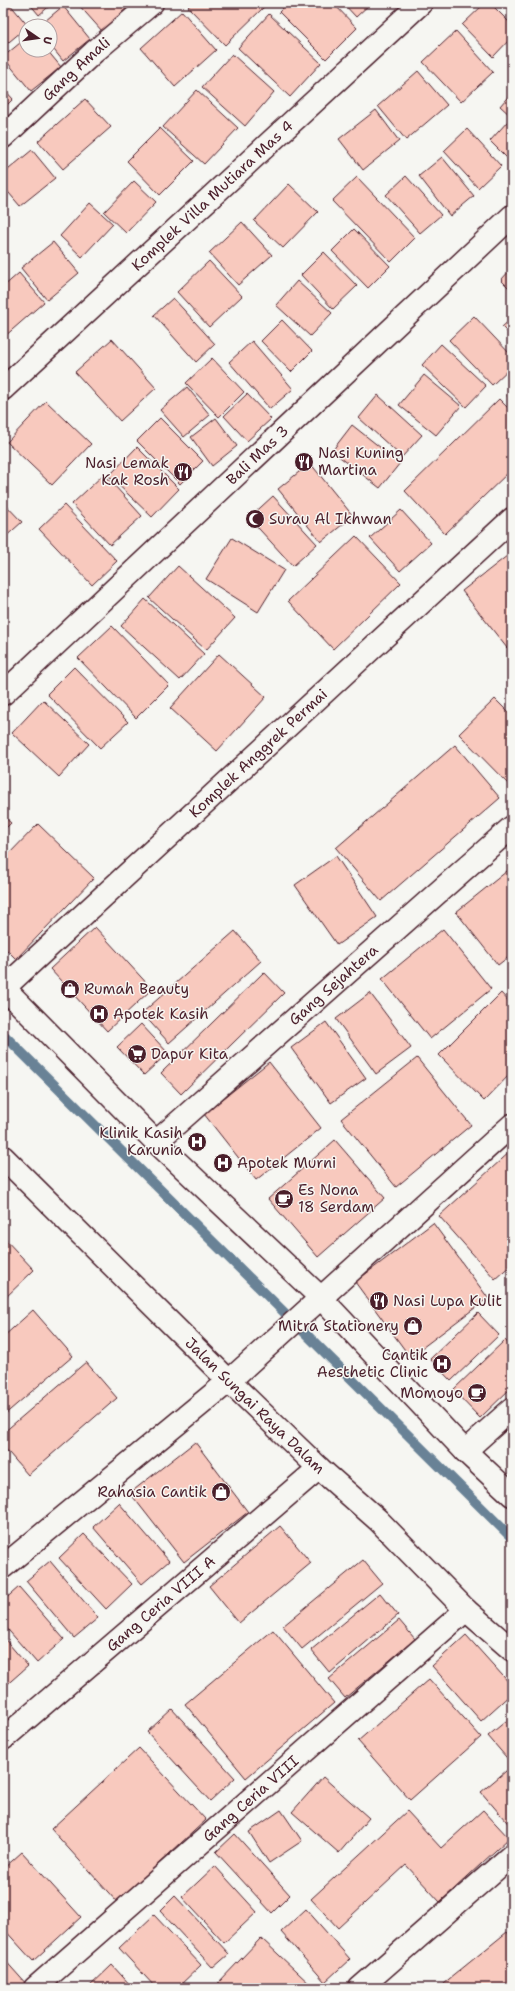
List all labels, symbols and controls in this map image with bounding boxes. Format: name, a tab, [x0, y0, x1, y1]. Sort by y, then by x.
north arrow	[18, 18, 58, 58]
street label: Gang Amali	[38, 33, 114, 105]
text: U	[39, 35, 55, 45]
street label: Komplek Villa Mutiara Mas 4	[127, 116, 298, 275]
street label: Bali Mas 3	[222, 421, 293, 489]
place label: Nasi Kuning Martina	[318, 443, 404, 480]
restaurant icon: Nasi Kuning Martina	[293, 451, 315, 473]
place label: Nasi Lemak Kak Rosh	[85, 453, 169, 490]
restaurant icon: Nasi Lemak Kak Rosh	[172, 461, 194, 483]
mosque icon: Surau Al Ikhwan	[244, 508, 266, 530]
place label: Surau Al Ikhwan	[269, 509, 392, 529]
street label: Komplek Anggrek Permai	[185, 684, 332, 822]
street label: Gang Sejahtera	[285, 940, 383, 1030]
shop icon: Rumah Beauty	[59, 978, 81, 1000]
place label: Rumah Beauty	[84, 979, 189, 999]
hospital icon: Apotek Kasih	[88, 1003, 110, 1025]
place label: Apotek Kasih	[113, 1004, 209, 1024]
supermarket icon: Dapur Kita	[126, 1043, 148, 1065]
place label: Dapur Kita	[151, 1044, 229, 1064]
place label: Klinik Kasih Karunia	[99, 1123, 184, 1160]
hospital icon: Klinik Kasih Karunia	[186, 1131, 208, 1153]
hospital icon: Apotek Murni	[212, 1152, 234, 1174]
place label: Apotek Murni	[237, 1153, 336, 1173]
place label: Es Nona 18 Serdam	[298, 1180, 374, 1217]
cafe icon: Es Nona 18 Serdam	[273, 1188, 295, 1210]
restaurant icon: Nasi Lupa Kulit	[368, 1290, 390, 1312]
place label: Nasi Lupa Kulit	[393, 1291, 502, 1311]
shop icon: Mitra Stationery	[402, 1315, 424, 1337]
place label: Mitra Stationery	[278, 1316, 399, 1336]
street label: Jalan Sungai Raya Dalam	[181, 1333, 329, 1478]
place label: Cantik Aesthetic Clinic	[317, 1345, 428, 1382]
hospital icon: Cantik Aesthetic Clinic	[431, 1353, 453, 1375]
cafe icon: Momoyo	[466, 1382, 488, 1404]
place label: Momoyo	[400, 1383, 463, 1403]
shop icon: Rahasia Cantik	[210, 1481, 232, 1503]
place label: Rahasia Cantik	[97, 1482, 207, 1502]
street label: Gang Ceria VIII A	[102, 1551, 220, 1656]
street label: Gang Ceria VIII	[198, 1751, 303, 1846]

